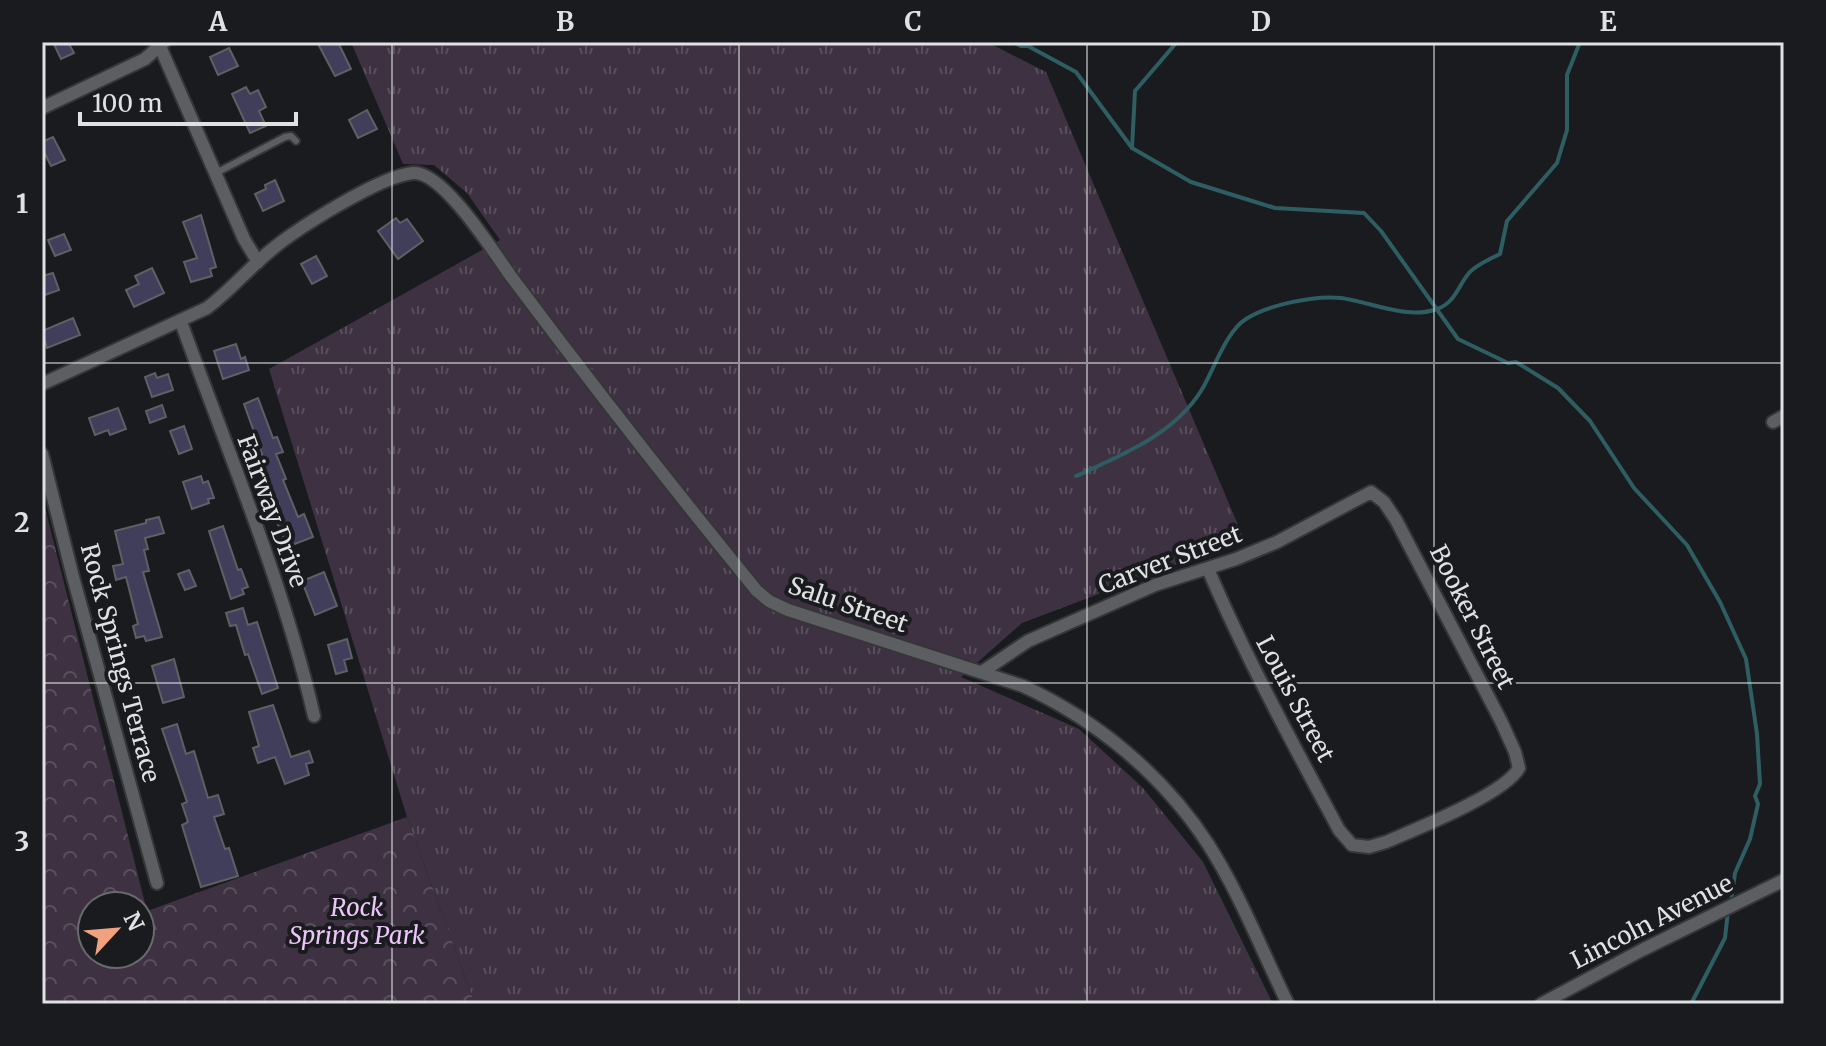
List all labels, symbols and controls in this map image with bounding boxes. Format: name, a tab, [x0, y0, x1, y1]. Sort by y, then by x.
text: A	[208, 5, 228, 38]
text: B	[556, 5, 574, 38]
text: C	[904, 5, 922, 38]
text: D	[1251, 5, 1271, 38]
text: E	[1600, 5, 1617, 38]
scale bar	[80, 76, 296, 126]
text: 100 m	[92, 88, 163, 119]
text: 1	[16, 187, 28, 220]
street label: Fairway Drive	[230, 430, 314, 591]
text: 2	[14, 506, 30, 539]
street label: Carver Street	[1094, 518, 1247, 601]
street label: Rock Springs Terrace	[74, 540, 167, 786]
street label: Booker Street	[1423, 540, 1522, 694]
street label: Salu Street	[784, 570, 913, 640]
street label: Louis Street	[1249, 631, 1342, 768]
text: 3	[15, 825, 29, 858]
street label: Lincoln Avenue	[1566, 867, 1738, 976]
north arrow	[76, 890, 156, 970]
park label: Rock Springs Park	[289, 892, 425, 951]
text: N	[118, 907, 151, 936]

